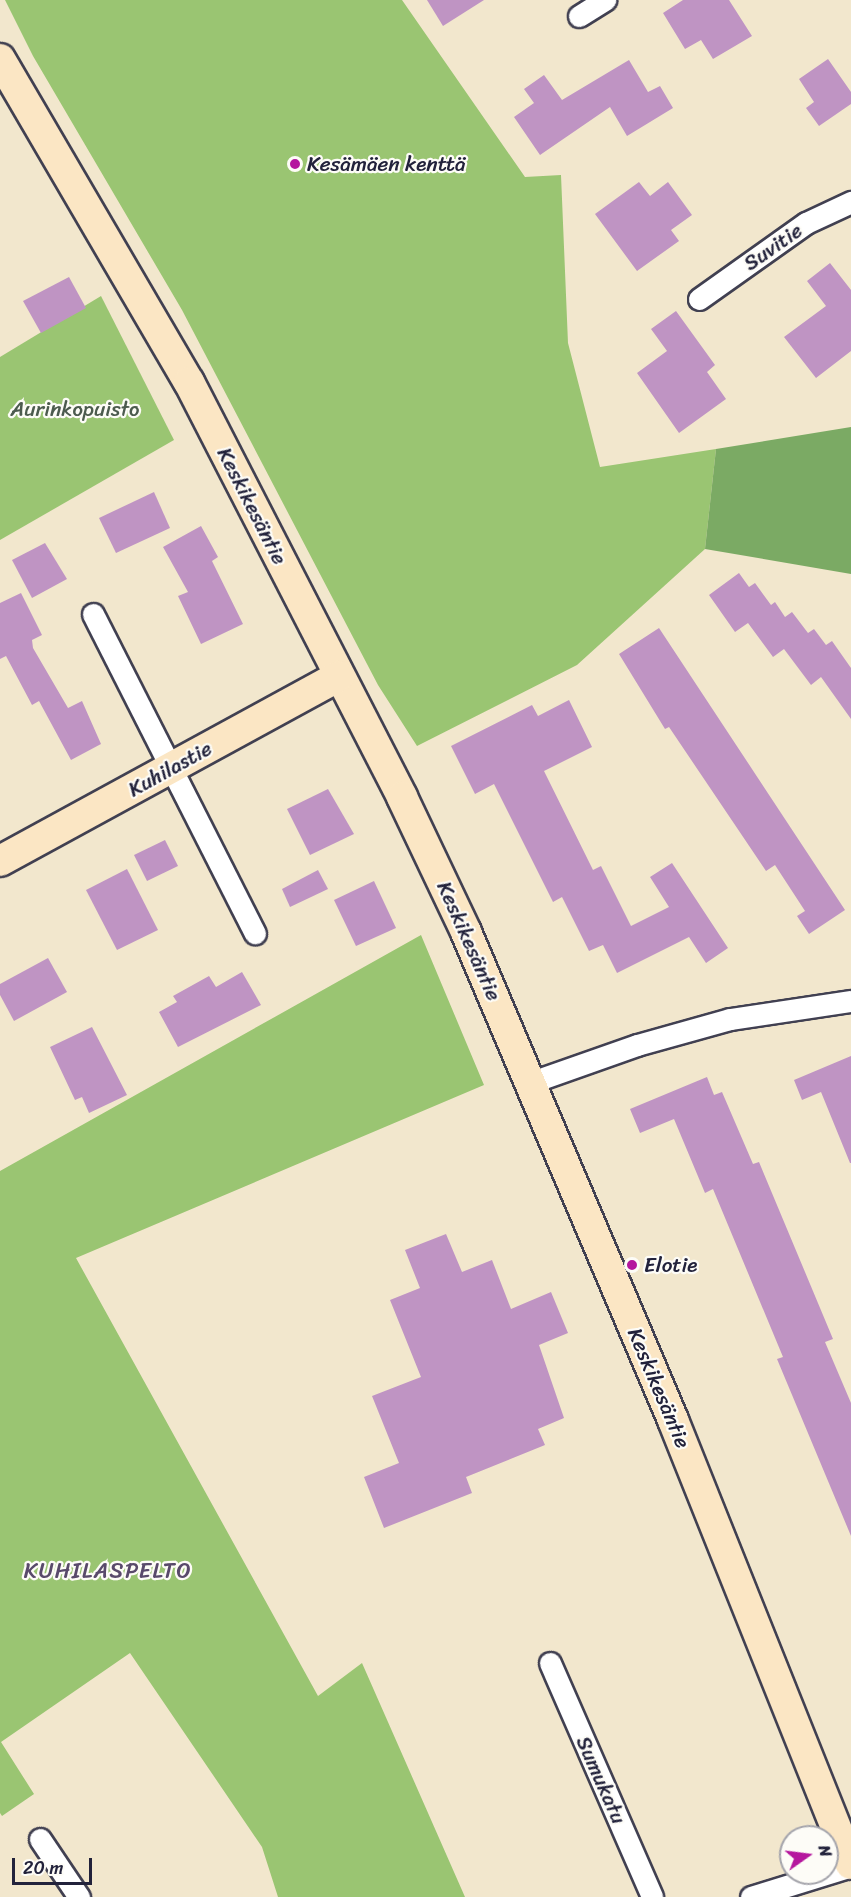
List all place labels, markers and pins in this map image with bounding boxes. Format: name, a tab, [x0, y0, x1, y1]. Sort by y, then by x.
place label: Kesämäen kenttä	[307, 151, 466, 177]
marker: Kesämäen kenttä	[288, 157, 302, 171]
place label: Elotie	[644, 1252, 697, 1278]
marker: Elotie	[625, 1258, 639, 1272]

